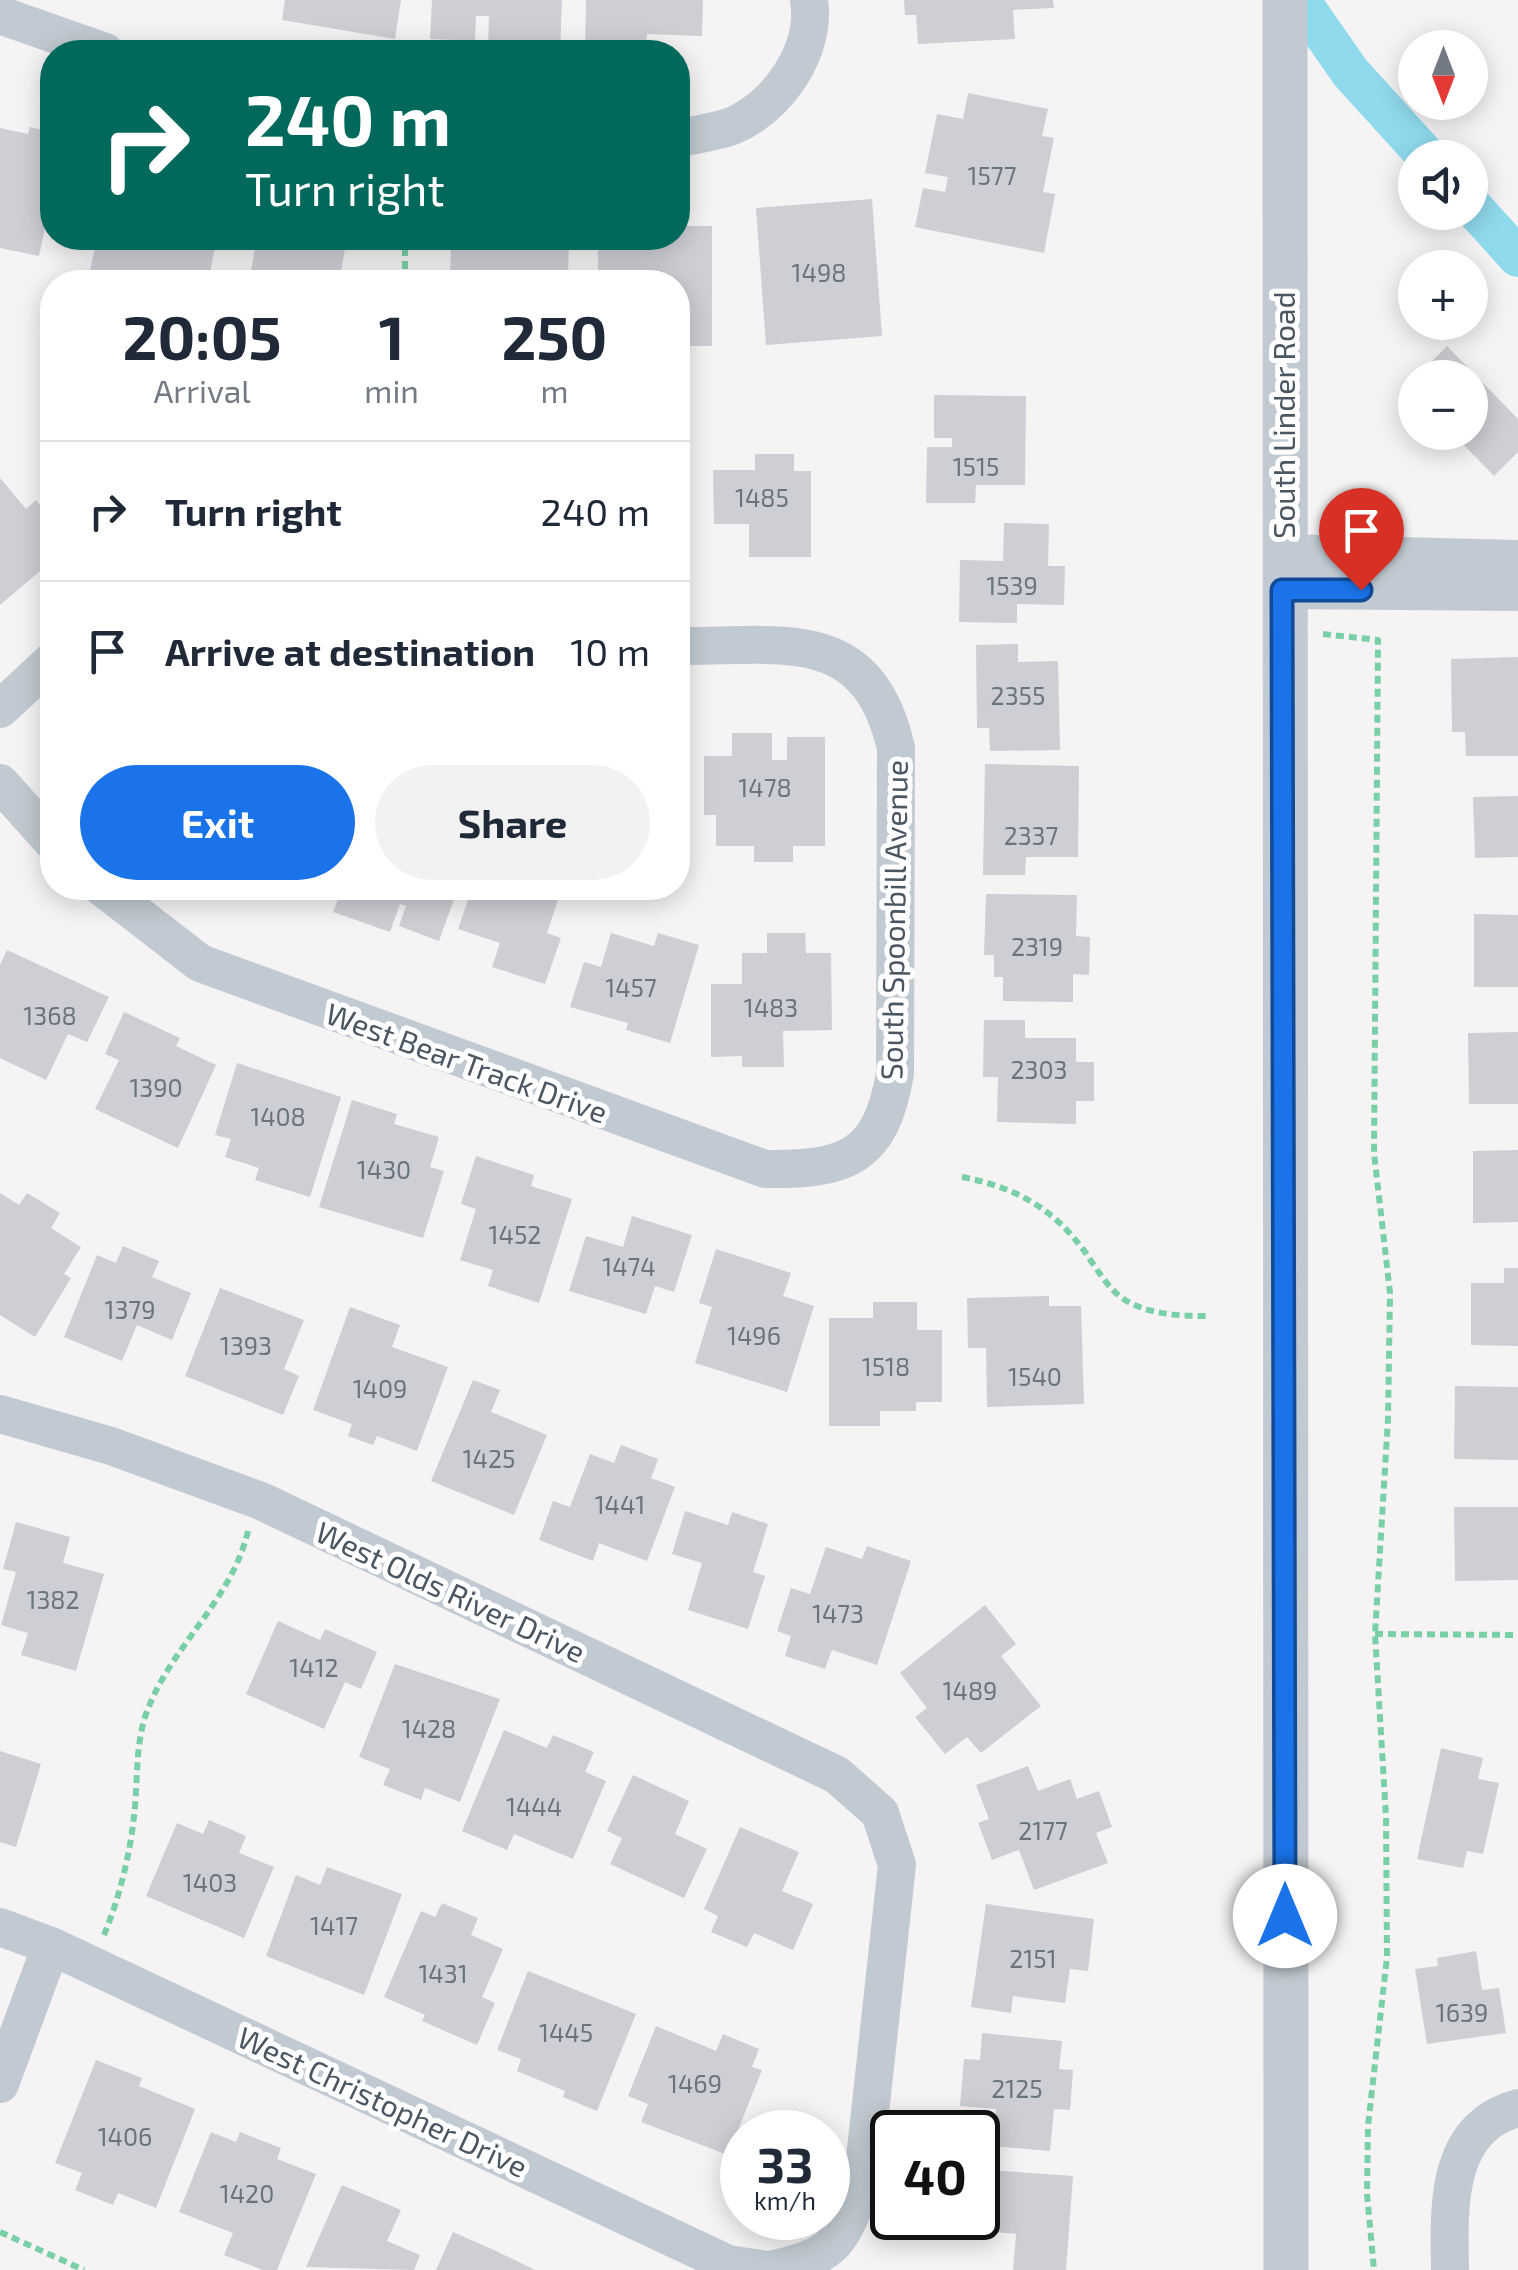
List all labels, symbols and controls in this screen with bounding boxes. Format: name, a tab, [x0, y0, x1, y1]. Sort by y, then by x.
north arrow	[1398, 30, 1488, 120]
map controls	[1398, 30, 1488, 450]
text: 240 m	[245, 76, 451, 160]
icon: right	[80, 80, 210, 210]
button: sound	[1398, 140, 1488, 230]
house number: 1577	[968, 160, 1017, 190]
text: Turn right	[245, 161, 445, 215]
button: +	[1398, 250, 1488, 340]
house number: 1498	[792, 257, 846, 287]
street label: South Linder Road	[1265, 291, 1301, 539]
text: 20:05	[123, 300, 282, 372]
text: 1	[379, 300, 405, 372]
text: 250	[502, 300, 607, 372]
button: −	[1398, 360, 1488, 450]
text: Arrival	[153, 371, 251, 409]
text: min	[364, 371, 419, 409]
text: m	[540, 371, 568, 409]
house number: 1515	[953, 451, 999, 481]
house number: 1485	[735, 482, 789, 512]
icon: right	[80, 484, 135, 539]
text: Turn right	[165, 488, 342, 534]
text: 240 m	[541, 488, 650, 534]
pin	[1319, 488, 1404, 591]
icon: arrive	[1334, 503, 1389, 558]
house number: 1539	[986, 570, 1038, 600]
icon: arrive	[80, 624, 135, 679]
text: Arrive at destination	[165, 628, 535, 674]
text: 10 m	[570, 628, 650, 674]
house number: 2355	[991, 680, 1045, 710]
street label: South Spoonbill Avenue	[872, 760, 914, 1080]
button: Exit	[80, 765, 355, 880]
button: Share	[375, 765, 650, 880]
house number: 1478	[738, 772, 792, 802]
house number: 2337	[1004, 820, 1059, 850]
house number: 2319	[1011, 931, 1063, 961]
house number: 1457	[605, 972, 657, 1002]
house number: 1483	[744, 992, 798, 1022]
street label: West Bear Track Drive	[321, 994, 613, 1130]
house number: 1368	[23, 1000, 77, 1030]
house number: 2303	[1011, 1054, 1067, 1084]
house number: 1390	[129, 1072, 183, 1102]
house number: 1408	[250, 1101, 306, 1131]
house number: 1430	[357, 1154, 411, 1184]
house number: 1452	[489, 1219, 541, 1249]
house number: 1474	[602, 1251, 656, 1281]
house number: 1379	[105, 1294, 155, 1324]
house number: 1496	[727, 1320, 781, 1350]
house number: 1393	[220, 1330, 272, 1360]
house number: 1518	[862, 1351, 910, 1381]
house number: 1540	[1008, 1361, 1062, 1391]
house number: 1409	[353, 1373, 407, 1403]
house number: 1425	[463, 1443, 515, 1473]
house number: 1441	[595, 1489, 645, 1519]
street label: West Olds River Drive	[311, 1513, 591, 1669]
house number: 1382	[26, 1584, 80, 1614]
house number: 1473	[812, 1598, 864, 1628]
house number: 1412	[289, 1652, 339, 1682]
house number: 1489	[943, 1675, 997, 1705]
house number: 1428	[402, 1713, 456, 1743]
house number: 1444	[506, 1791, 562, 1821]
house number: 2177	[1018, 1815, 1068, 1845]
position arrow	[1233, 1864, 1337, 1968]
house number: 1403	[183, 1867, 237, 1897]
house number: 1417	[310, 1910, 358, 1940]
house number: 2151	[1009, 1943, 1057, 1973]
house number: 1431	[418, 1958, 468, 1988]
house number: 1639	[1436, 1997, 1488, 2027]
house number: 1445	[539, 2017, 593, 2047]
street label: West Christopher Drive	[232, 2018, 534, 2184]
house number: 1469	[668, 2068, 722, 2098]
house number: 2125	[991, 2073, 1043, 2103]
speed limit sign: 40	[870, 2110, 1000, 2240]
house number: 1406	[98, 2121, 152, 2151]
text: 33	[757, 2133, 813, 2193]
house number: 1420	[220, 2178, 274, 2208]
text: km/h	[754, 2185, 816, 2215]

